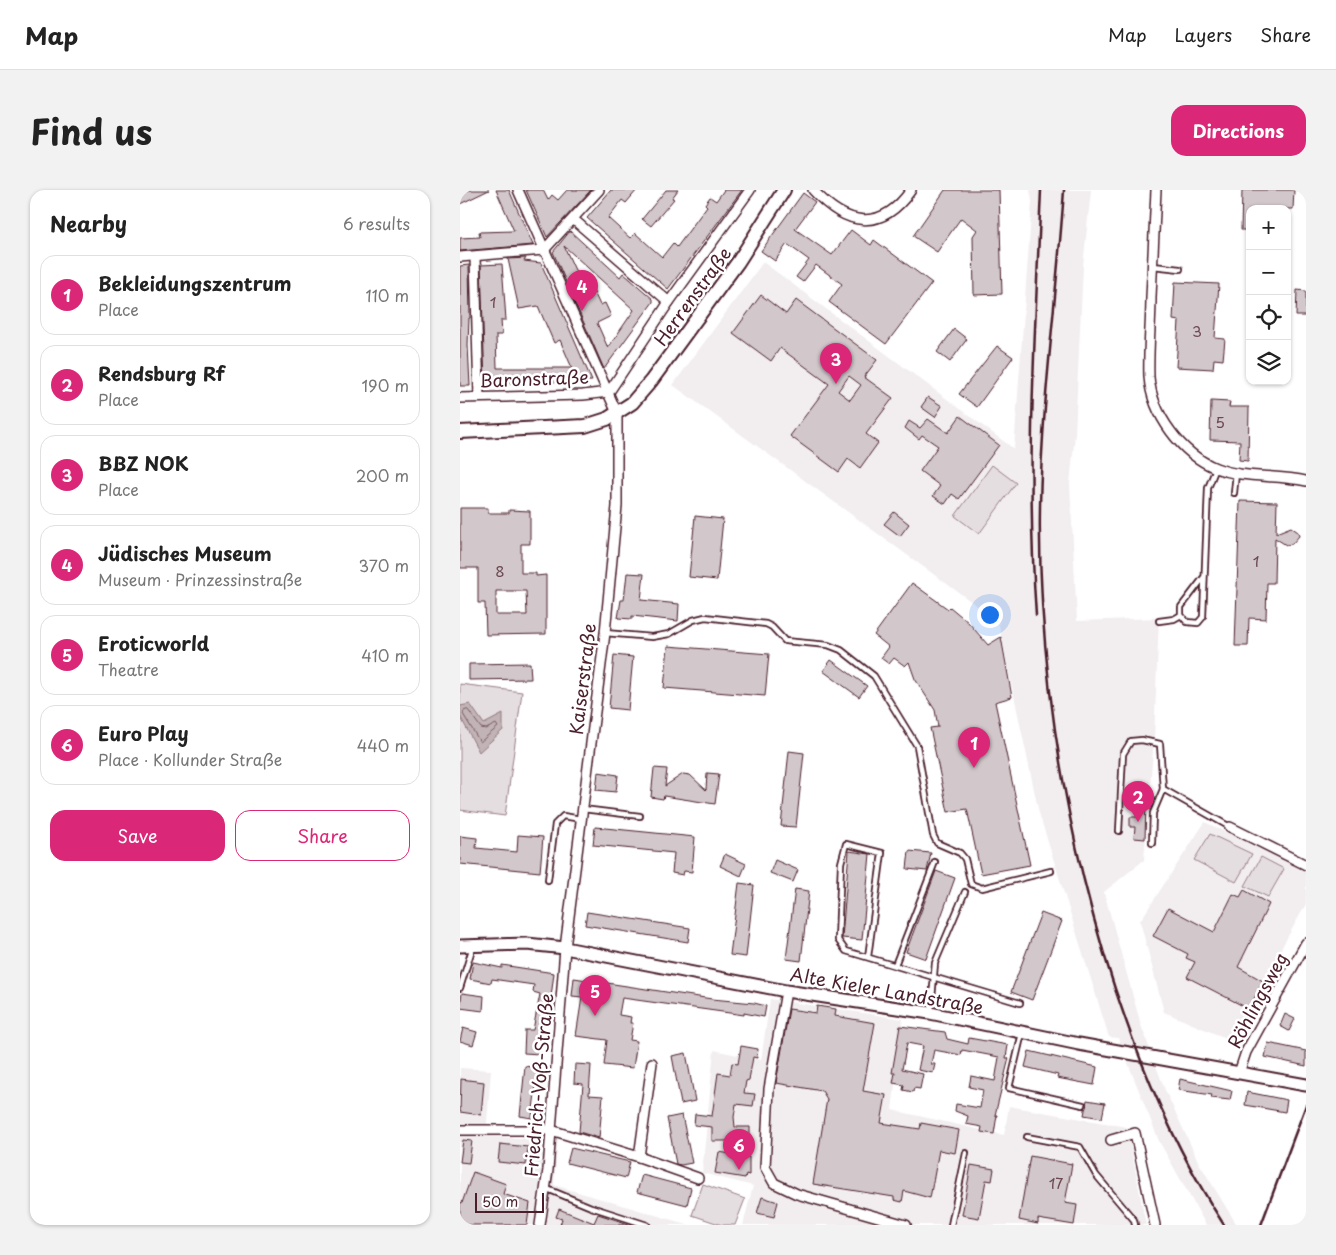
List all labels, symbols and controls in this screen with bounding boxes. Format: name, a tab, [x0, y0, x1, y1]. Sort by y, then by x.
text: Map	[25, 17, 78, 53]
text: Map	[1108, 21, 1147, 48]
text: Layers	[1175, 21, 1232, 48]
text: Share	[1260, 21, 1311, 48]
text: Find us	[30, 104, 152, 157]
button: Directions	[1171, 105, 1306, 156]
map controls	[1246, 205, 1291, 385]
button: +	[1246, 205, 1291, 250]
text: Nearby	[50, 207, 127, 239]
text: 6 results	[343, 211, 410, 235]
street label: Herrenstraße	[647, 241, 737, 351]
button: −	[1246, 250, 1291, 295]
text: Bekleidungszentrum	[98, 269, 292, 297]
pin: 4	[566, 270, 598, 311]
text: 1	[63, 283, 71, 307]
text: 110 m	[366, 283, 409, 307]
house number: 1	[490, 290, 496, 313]
button: locate	[1246, 295, 1291, 340]
text: Place	[98, 297, 139, 321]
house number: 3	[1192, 319, 1202, 342]
button: layers	[1246, 340, 1291, 385]
pin: 3	[820, 343, 852, 384]
text: Rendsburg Rf	[98, 359, 225, 387]
street label: Baronstraße	[479, 363, 589, 393]
text: 2	[61, 373, 73, 397]
text: 190 m	[361, 373, 409, 397]
text: Place	[98, 387, 139, 411]
house number: 5	[1215, 410, 1225, 433]
text: BBZ NOK	[98, 449, 189, 477]
text: 3	[62, 463, 72, 487]
text: 200 m	[356, 463, 409, 487]
text: Place	[98, 477, 139, 501]
text: Jüdisches Museum	[98, 539, 272, 567]
house number: 1	[1253, 549, 1259, 572]
text: 4	[62, 553, 72, 577]
text: 370 m	[359, 553, 409, 577]
house number: 8	[495, 559, 505, 582]
text: Museum · Prinzessinstraße	[98, 567, 302, 591]
your location	[977, 602, 1003, 628]
street label: Kaiserstraße	[562, 622, 602, 736]
text: Eroticworld	[98, 629, 209, 657]
text: 5	[62, 643, 72, 667]
text: 410 m	[361, 643, 409, 667]
text: Theatre	[98, 657, 159, 681]
text: Euro Play	[98, 719, 189, 747]
pin: 1	[958, 727, 990, 768]
text: 6	[61, 733, 73, 757]
text: 440 m	[357, 733, 409, 757]
text: Place · Kollunder Straße	[98, 747, 282, 771]
pin: 2	[1122, 781, 1154, 822]
button: Save	[50, 810, 225, 861]
button: Share	[235, 810, 410, 861]
street label: Röhlingsweg	[1220, 947, 1294, 1053]
street label: Alte Kieler Landstraße	[788, 960, 986, 1020]
pin: 5	[579, 975, 611, 1016]
street label: Friedrich-Voß-Straße	[517, 992, 559, 1178]
pin: 6	[723, 1129, 755, 1170]
house number: 17	[1049, 1171, 1063, 1194]
scale bar	[475, 1190, 544, 1213]
text: 50 m	[482, 1191, 518, 1212]

